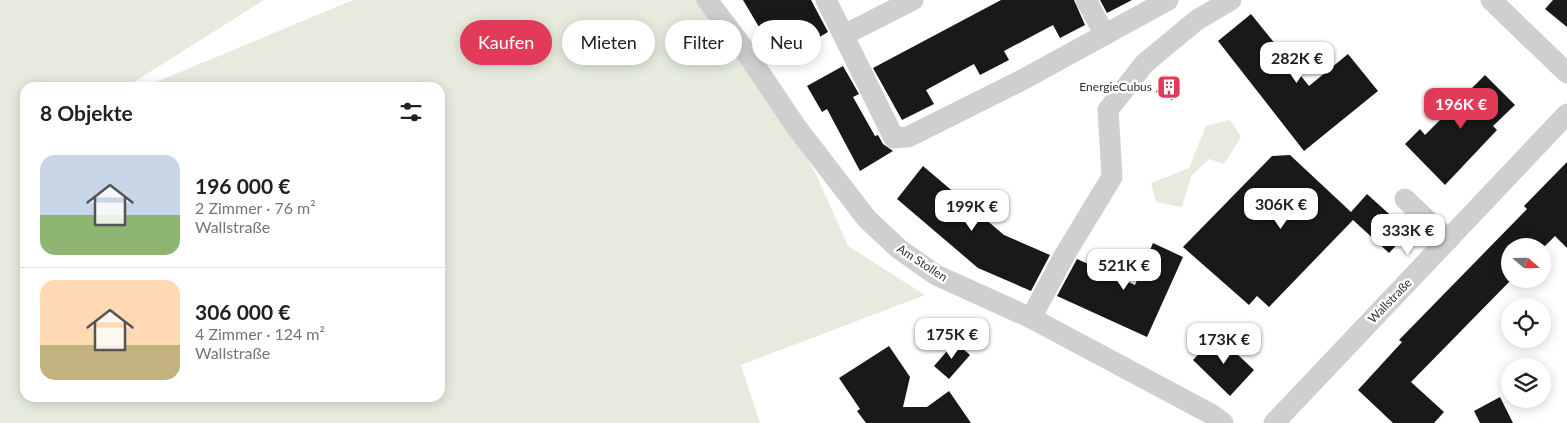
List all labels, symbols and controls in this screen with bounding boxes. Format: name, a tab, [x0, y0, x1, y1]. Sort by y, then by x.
chip: Kaufen	[460, 20, 552, 65]
chip: Mieten	[562, 20, 655, 65]
chip: Filter	[665, 20, 742, 65]
chip: Neu	[752, 20, 821, 65]
pin: 282K €	[1256, 42, 1338, 84]
text: 282K €	[1271, 48, 1323, 67]
building icon: EnergieCubus	[1156, 74, 1182, 100]
place label: EnergieCubus	[1079, 79, 1152, 94]
pin: 196K €	[1420, 88, 1502, 130]
text: 196K €	[1435, 94, 1487, 113]
icon: filters	[397, 98, 425, 126]
text: 8 Objekte	[40, 100, 133, 125]
text: 196 000 €	[195, 173, 290, 198]
icon: home	[80, 175, 140, 235]
pin: 306K €	[1240, 188, 1322, 230]
pin: 199K €	[931, 190, 1013, 232]
text: 306K €	[1255, 194, 1307, 213]
text: 199K €	[946, 196, 998, 215]
text: 2 Zimmer · 76 m²	[195, 198, 316, 217]
pin: 333K €	[1367, 214, 1449, 256]
text: Wallstraße	[195, 217, 270, 236]
text: 333K €	[1382, 220, 1434, 239]
north arrow	[1501, 238, 1551, 288]
map controls	[1501, 238, 1551, 408]
street label: Am Stollen	[894, 241, 950, 284]
pin: 521K €	[1083, 248, 1165, 291]
text: 521K €	[1098, 255, 1150, 274]
street label: Wallstraße	[1365, 275, 1415, 326]
button: locate	[1501, 298, 1551, 348]
text: 306 000 €	[195, 299, 290, 324]
icon: home	[80, 300, 140, 360]
pin: 175K €	[911, 318, 993, 360]
pin: 173K €	[1183, 322, 1265, 365]
text: 4 Zimmer · 124 m²	[195, 324, 325, 343]
text: 175K €	[926, 324, 978, 343]
text: 173K €	[1198, 329, 1250, 348]
text: Wallstraße	[195, 343, 270, 362]
button: layers	[1501, 358, 1551, 408]

